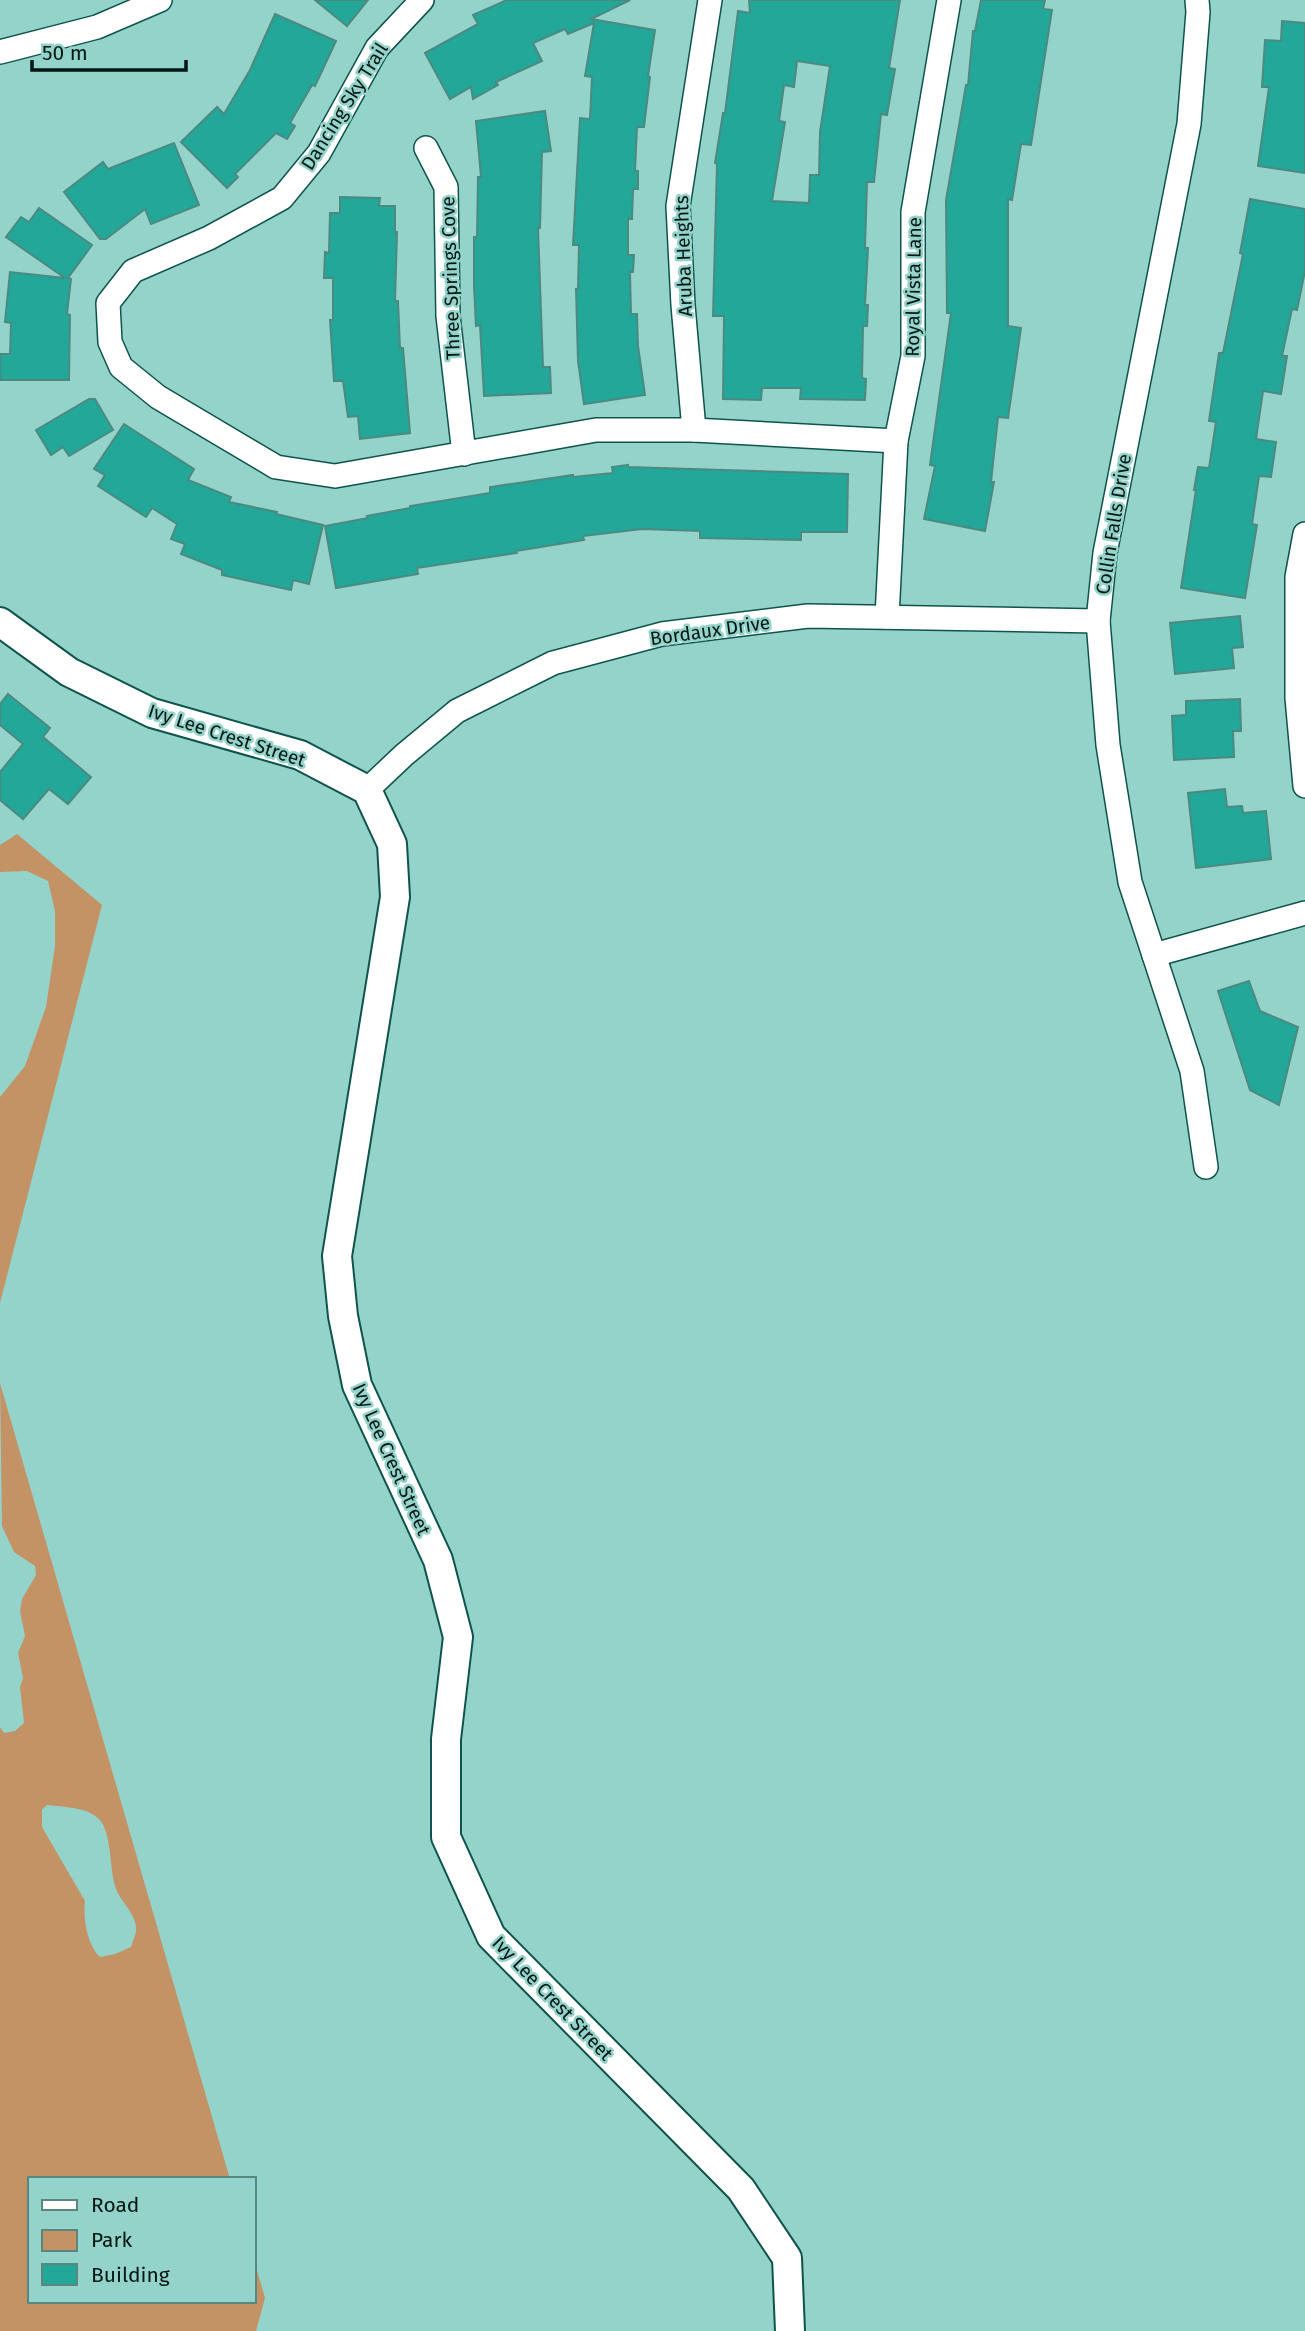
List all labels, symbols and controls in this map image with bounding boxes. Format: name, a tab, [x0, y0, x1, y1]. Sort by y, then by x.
scale bar	[32, 28, 186, 72]
street label: Dancing Sky Trail	[296, 38, 393, 174]
text: 50 m	[42, 40, 88, 66]
street label: Aruba Heights	[670, 195, 697, 317]
street label: Three Springs Cove	[436, 196, 465, 360]
street label: Royal Vista Lane	[901, 217, 926, 357]
street label: Collin Falls Drive	[1091, 452, 1136, 596]
street label: Bordaux Drive	[649, 611, 772, 650]
street label: Ivy Lee Crest Street	[145, 699, 308, 772]
street label: Ivy Lee Crest Street	[348, 1380, 435, 1539]
street label: Ivy Lee Crest Street	[487, 1931, 618, 2065]
legend	[28, 2177, 256, 2303]
text: Road	[91, 2192, 139, 2218]
text: Park	[91, 2227, 133, 2253]
text: Building	[91, 2262, 170, 2288]

